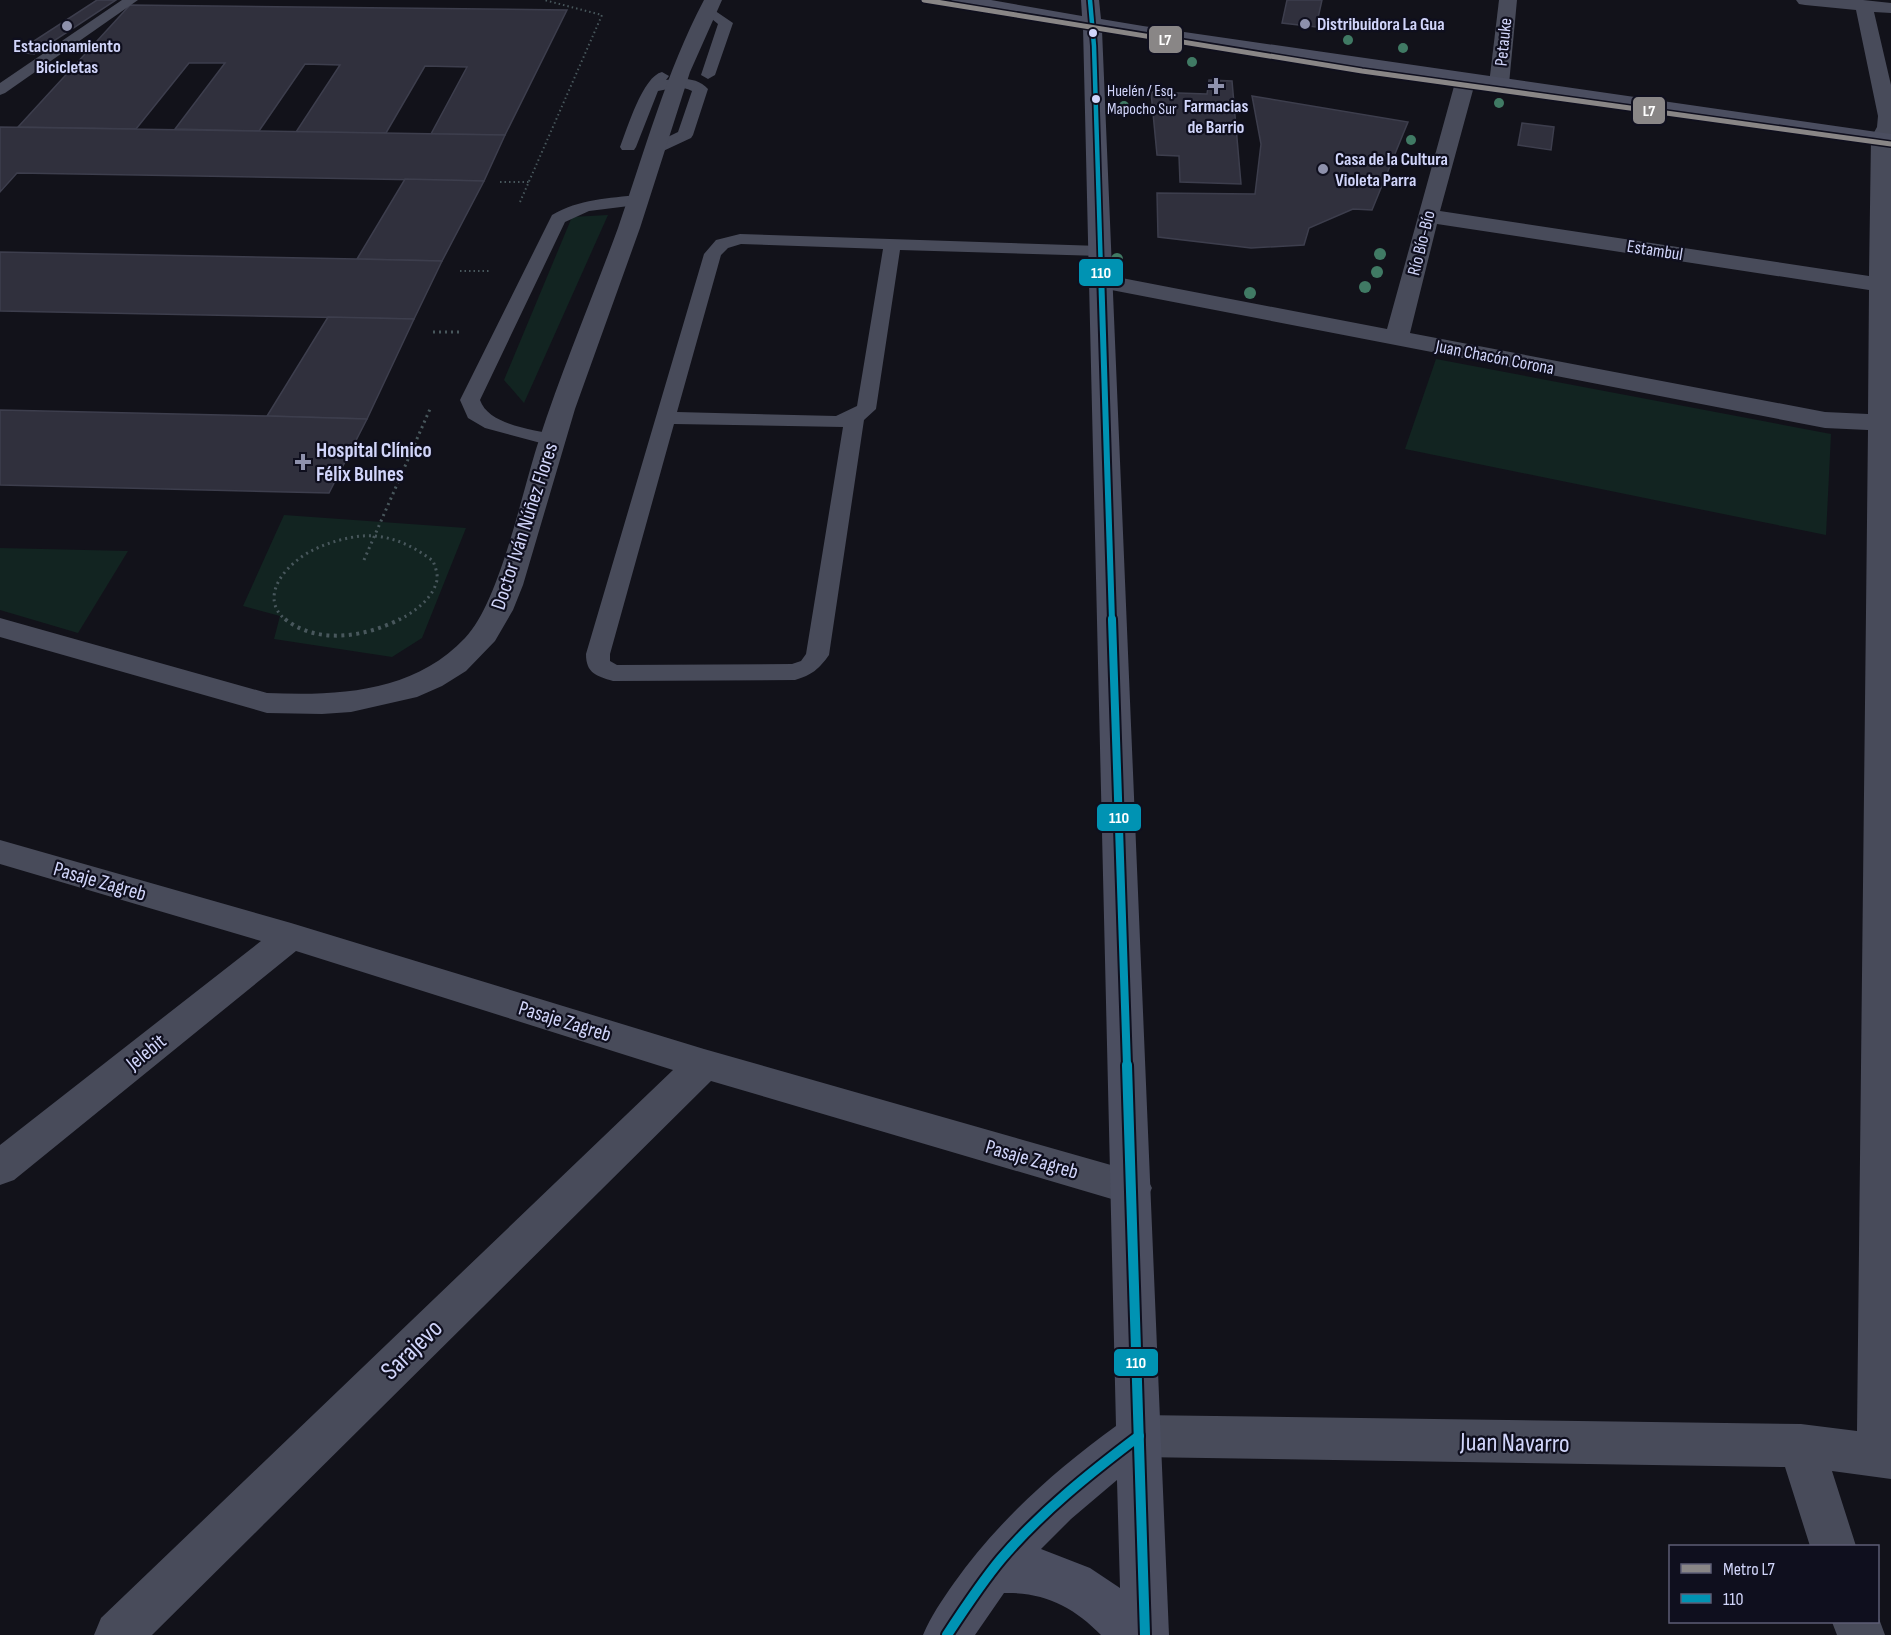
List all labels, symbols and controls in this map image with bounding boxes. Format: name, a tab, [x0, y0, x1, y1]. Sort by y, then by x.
place label: Distribuidora La Gua	[1317, 14, 1445, 35]
marker: Distribuidora La Gua	[1298, 17, 1312, 31]
street label: Petauke	[1491, 17, 1516, 67]
marker: Estacionamiento Bicicletas	[60, 19, 74, 33]
line badge: L7	[1148, 25, 1183, 54]
unlabelled marker	[1087, 27, 1099, 39]
text: L7	[1159, 31, 1171, 50]
place label: Estacionamiento Bicicletas	[13, 36, 121, 78]
marker: Farmacias de Barrio	[1209, 79, 1223, 93]
place label: Huelén / Esq. Mapocho Sur	[1107, 82, 1177, 119]
marker: Huelén / Esq. Mapocho Sur	[1090, 93, 1102, 105]
place label: Farmacias de Barrio	[1184, 96, 1248, 138]
line badge: L7	[1632, 96, 1666, 125]
text: L7	[1643, 102, 1655, 121]
place label: Casa de la Cultura Violeta Parra	[1335, 149, 1448, 191]
marker: Casa de la Cultura Violeta Parra	[1316, 162, 1330, 176]
street label: Río Bío-Bío	[1403, 208, 1440, 278]
street label: Estambul	[1626, 236, 1684, 265]
line badge: 110	[1078, 258, 1124, 287]
text: 110	[1091, 264, 1111, 283]
street label: Juan Chacón Corona	[1433, 336, 1556, 379]
place label: Hospital Clínico Félix Bulnes	[316, 438, 432, 487]
street label: Doctor Iván Núñez Flores	[486, 439, 563, 613]
marker: Hospital Clínico Félix Bulnes	[294, 453, 312, 471]
line badge: 110	[1096, 803, 1142, 832]
text: 110	[1109, 809, 1129, 828]
street label: Pasaje Zagreb	[51, 856, 149, 907]
street label: Pasaje Zagreb	[516, 996, 614, 1047]
street label: Jelebit	[121, 1029, 171, 1077]
street label: Pasaje Zagreb	[983, 1134, 1081, 1185]
street label: Sarajevo	[375, 1313, 449, 1387]
line badge: 110	[1113, 1348, 1159, 1377]
text: 110	[1126, 1354, 1146, 1373]
street label: Juan Navarro	[1459, 1427, 1570, 1460]
legend	[1669, 1545, 1879, 1623]
text: Metro L7	[1723, 1559, 1775, 1580]
text: 110	[1723, 1589, 1744, 1610]

